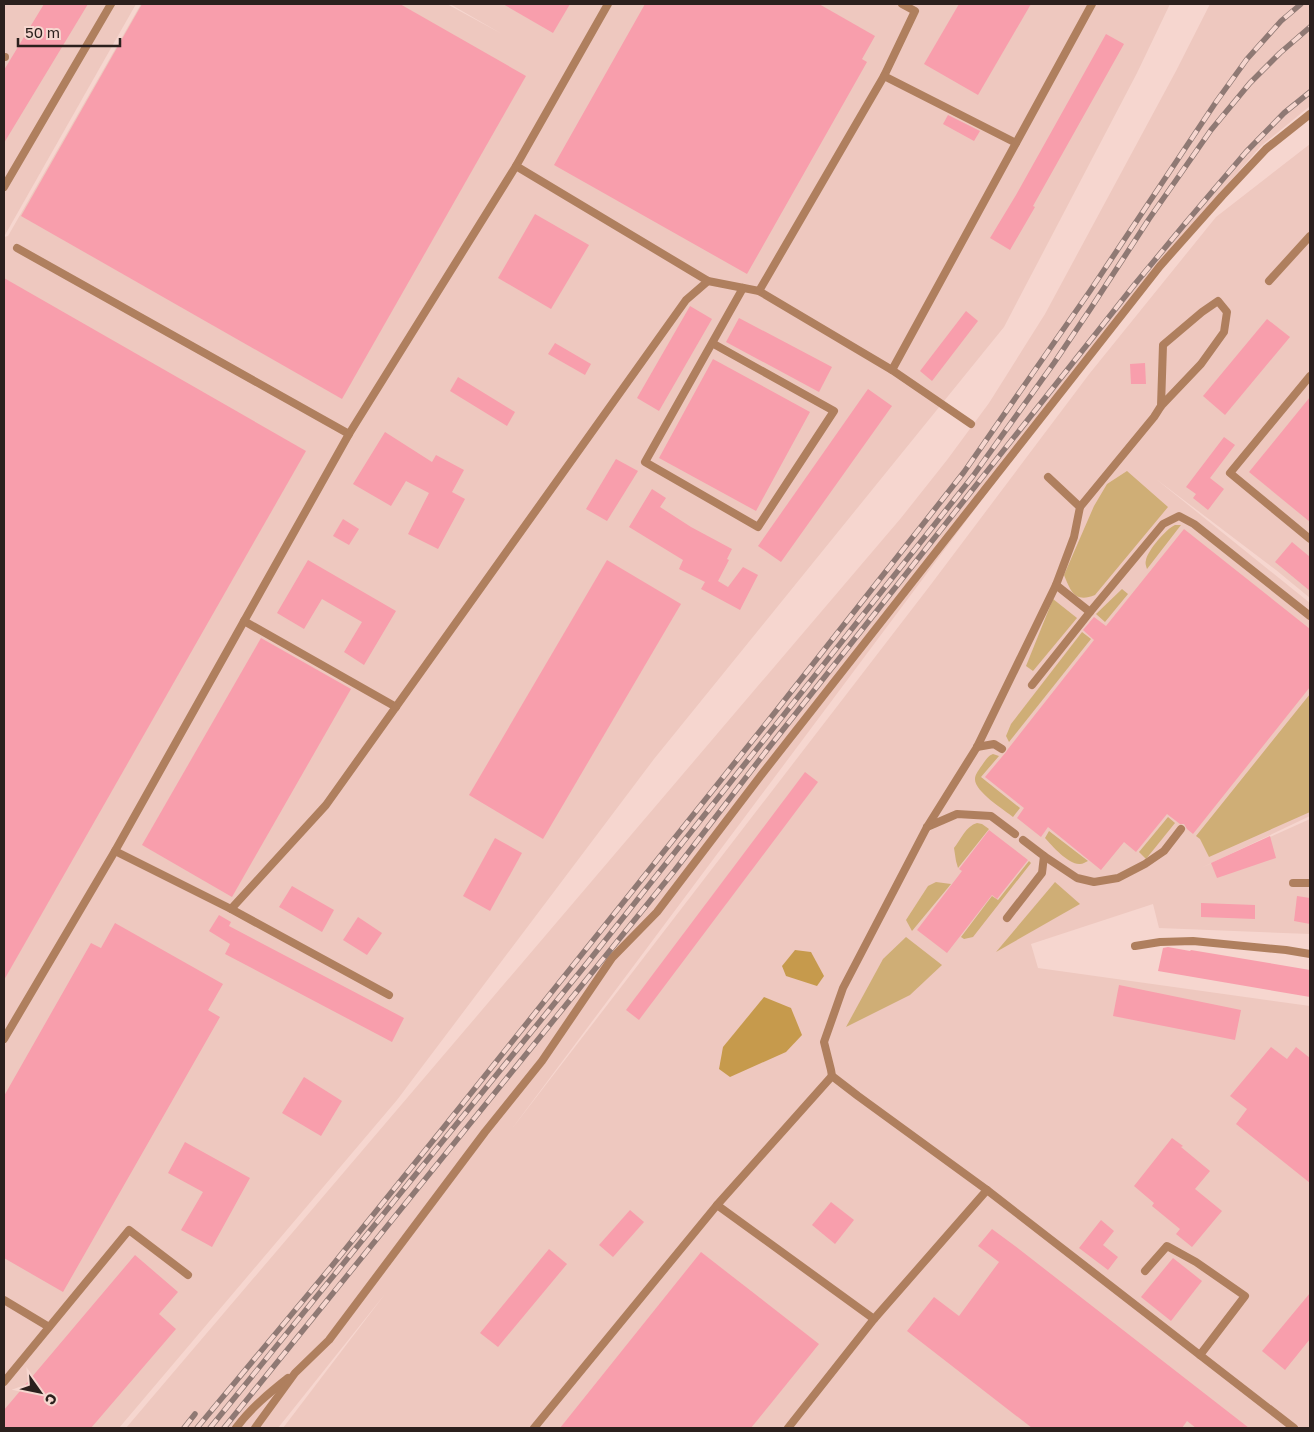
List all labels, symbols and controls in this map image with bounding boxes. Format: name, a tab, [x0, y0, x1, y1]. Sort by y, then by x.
scale bar	[18, 15, 120, 47]
text: 50 m	[25, 23, 60, 41]
north arrow	[15, 1367, 65, 1417]
text: С	[41, 1391, 61, 1408]

